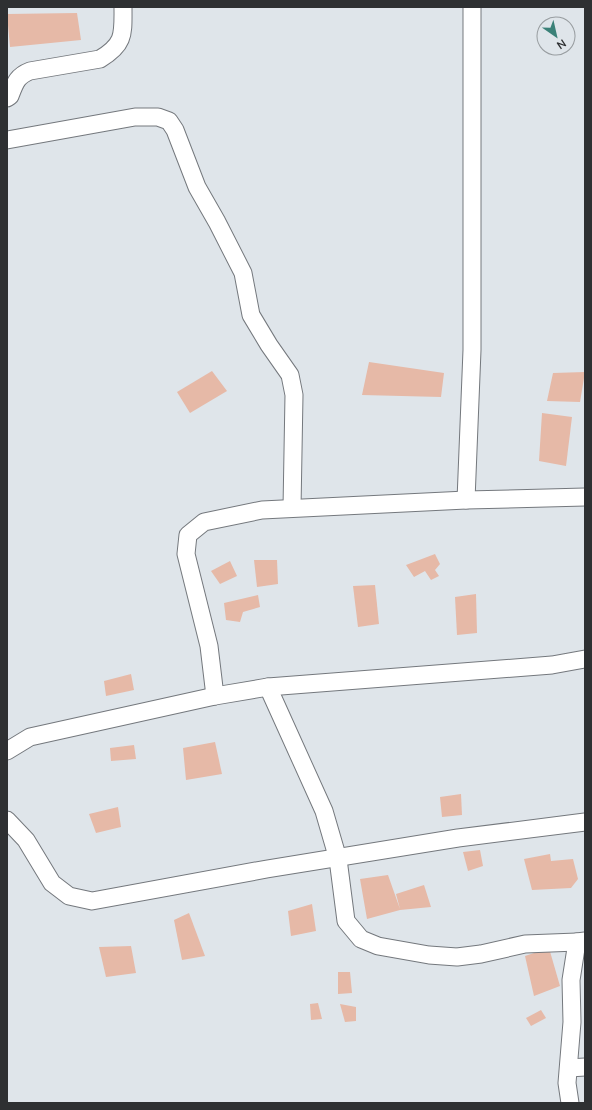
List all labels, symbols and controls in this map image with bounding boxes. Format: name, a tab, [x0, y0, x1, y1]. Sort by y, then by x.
north arrow	[536, 16, 576, 56]
text: N	[554, 36, 569, 52]

